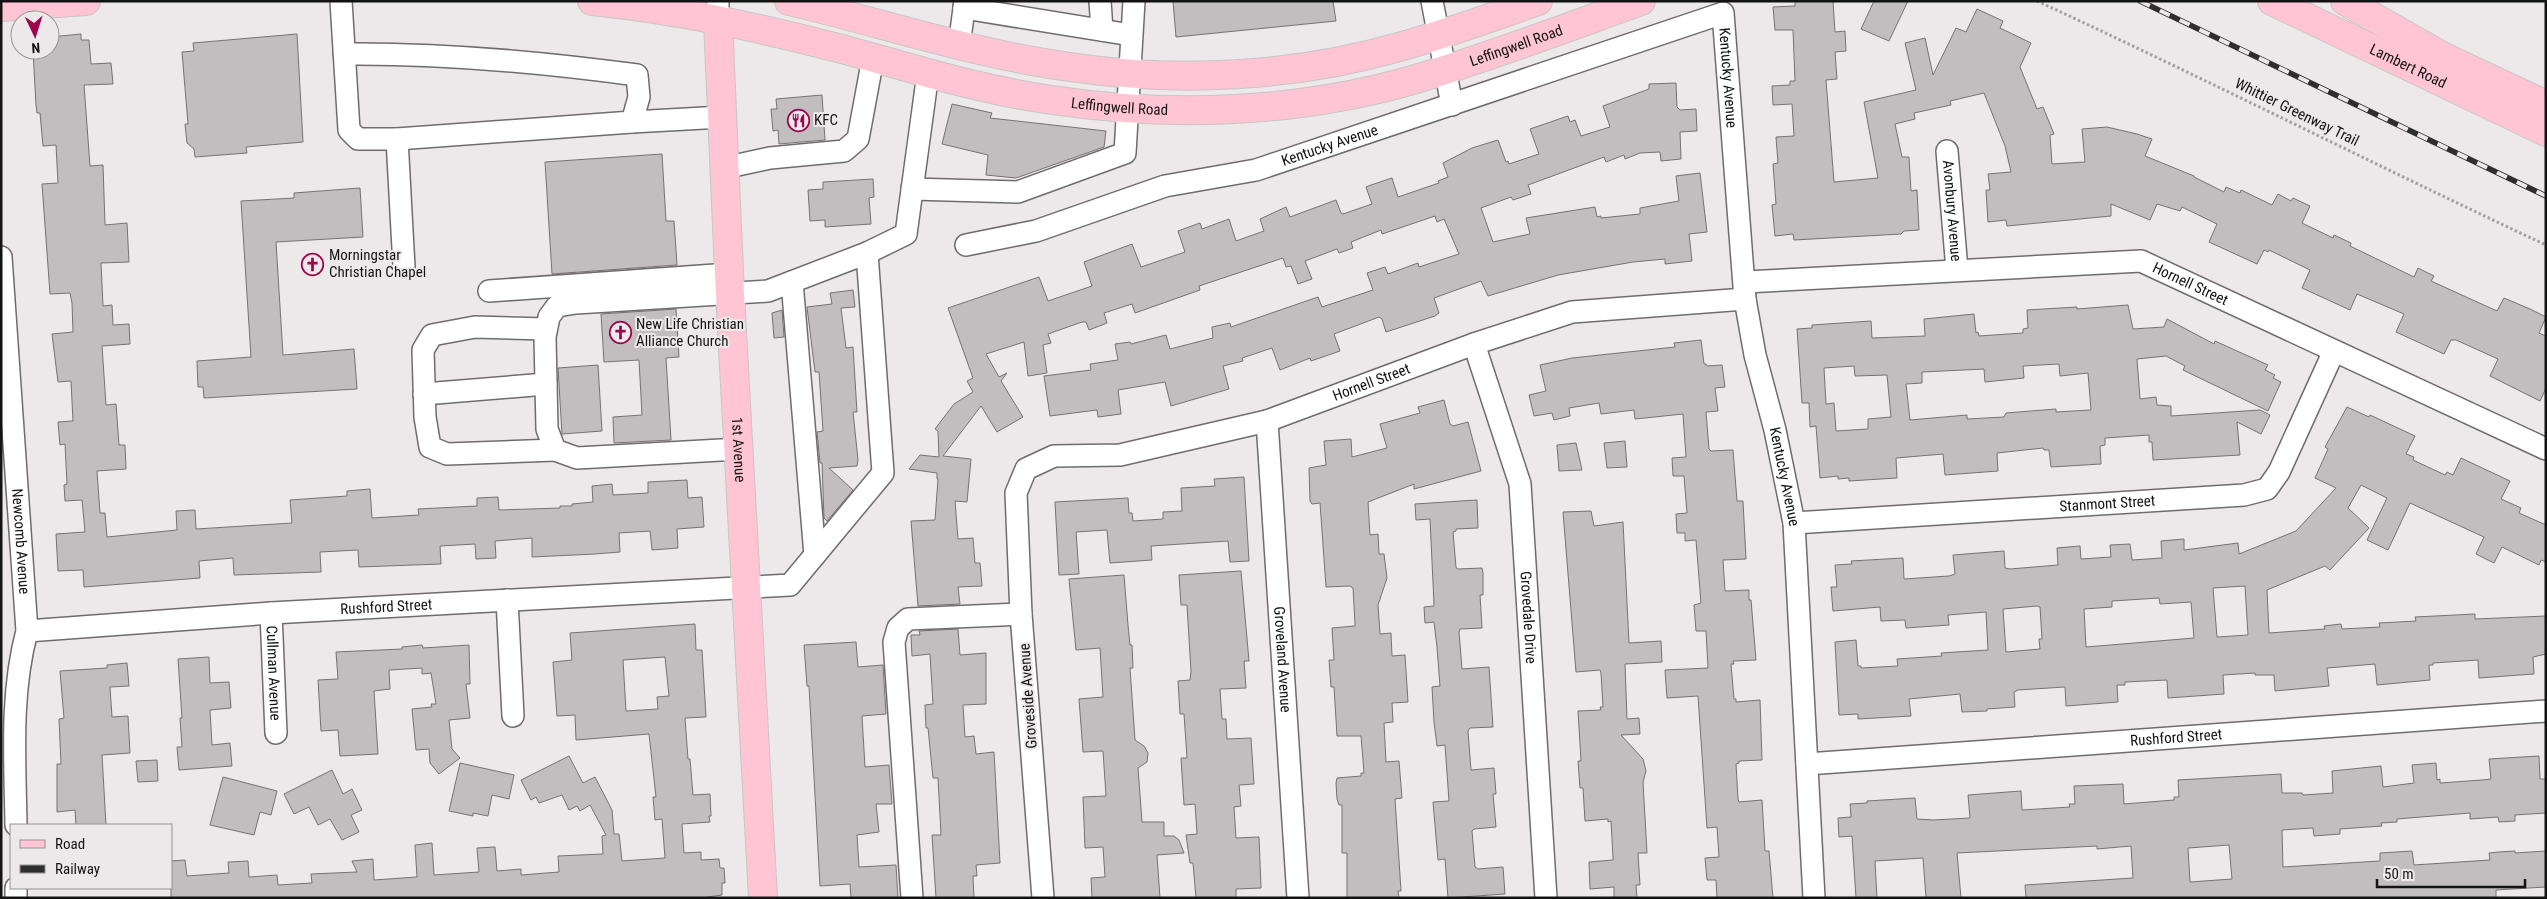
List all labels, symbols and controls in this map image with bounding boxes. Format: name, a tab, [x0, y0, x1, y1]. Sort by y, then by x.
north arrow	[10, 10, 60, 60]
street label: Leffingwell Road	[1467, 21, 1565, 70]
street label: Kentucky Avenue	[1715, 27, 1741, 129]
text: N	[31, 40, 41, 56]
street label: Lambert Road	[2367, 40, 2450, 92]
street label: Whittier Greenway Trail	[2232, 74, 2362, 150]
street label: Leffingwell Road	[1070, 94, 1168, 119]
restaurant icon: KFC	[786, 108, 810, 132]
place label: KFC	[814, 111, 838, 129]
street label: Kentucky Avenue	[1279, 121, 1380, 170]
street label: Avonbury Avenue	[1939, 159, 1965, 262]
place label: Morningstar Christian Chapel	[329, 246, 426, 281]
church icon: Morningstar Christian Chapel	[301, 252, 325, 276]
street label: Hornell Street	[2150, 259, 2231, 309]
place label: New Life Christian Alliance Church	[636, 315, 744, 350]
church icon: New Life Christian Alliance Church	[608, 321, 632, 345]
street label: Hornell Street	[1330, 360, 1413, 405]
street label: 1st Avenue	[728, 416, 749, 483]
street label: Kentucky Avenue	[1766, 425, 1803, 528]
street label: Newcomb Avenue	[8, 488, 33, 595]
street label: Stanmont Street	[2059, 492, 2156, 515]
street label: Grovedale Drive	[1516, 571, 1540, 664]
street label: Rushford Street	[340, 595, 433, 618]
street label: Groveland Avenue	[1270, 606, 1295, 713]
street label: Cullman Avenue	[263, 625, 284, 721]
street label: Groveside Avenue	[1015, 643, 1041, 749]
street label: Rushford Street	[2129, 725, 2223, 750]
legend	[10, 824, 172, 889]
text: Road	[55, 835, 85, 853]
scale bar	[2377, 856, 2524, 888]
text: Railway	[55, 860, 100, 878]
text: 50 m	[2384, 865, 2414, 883]

